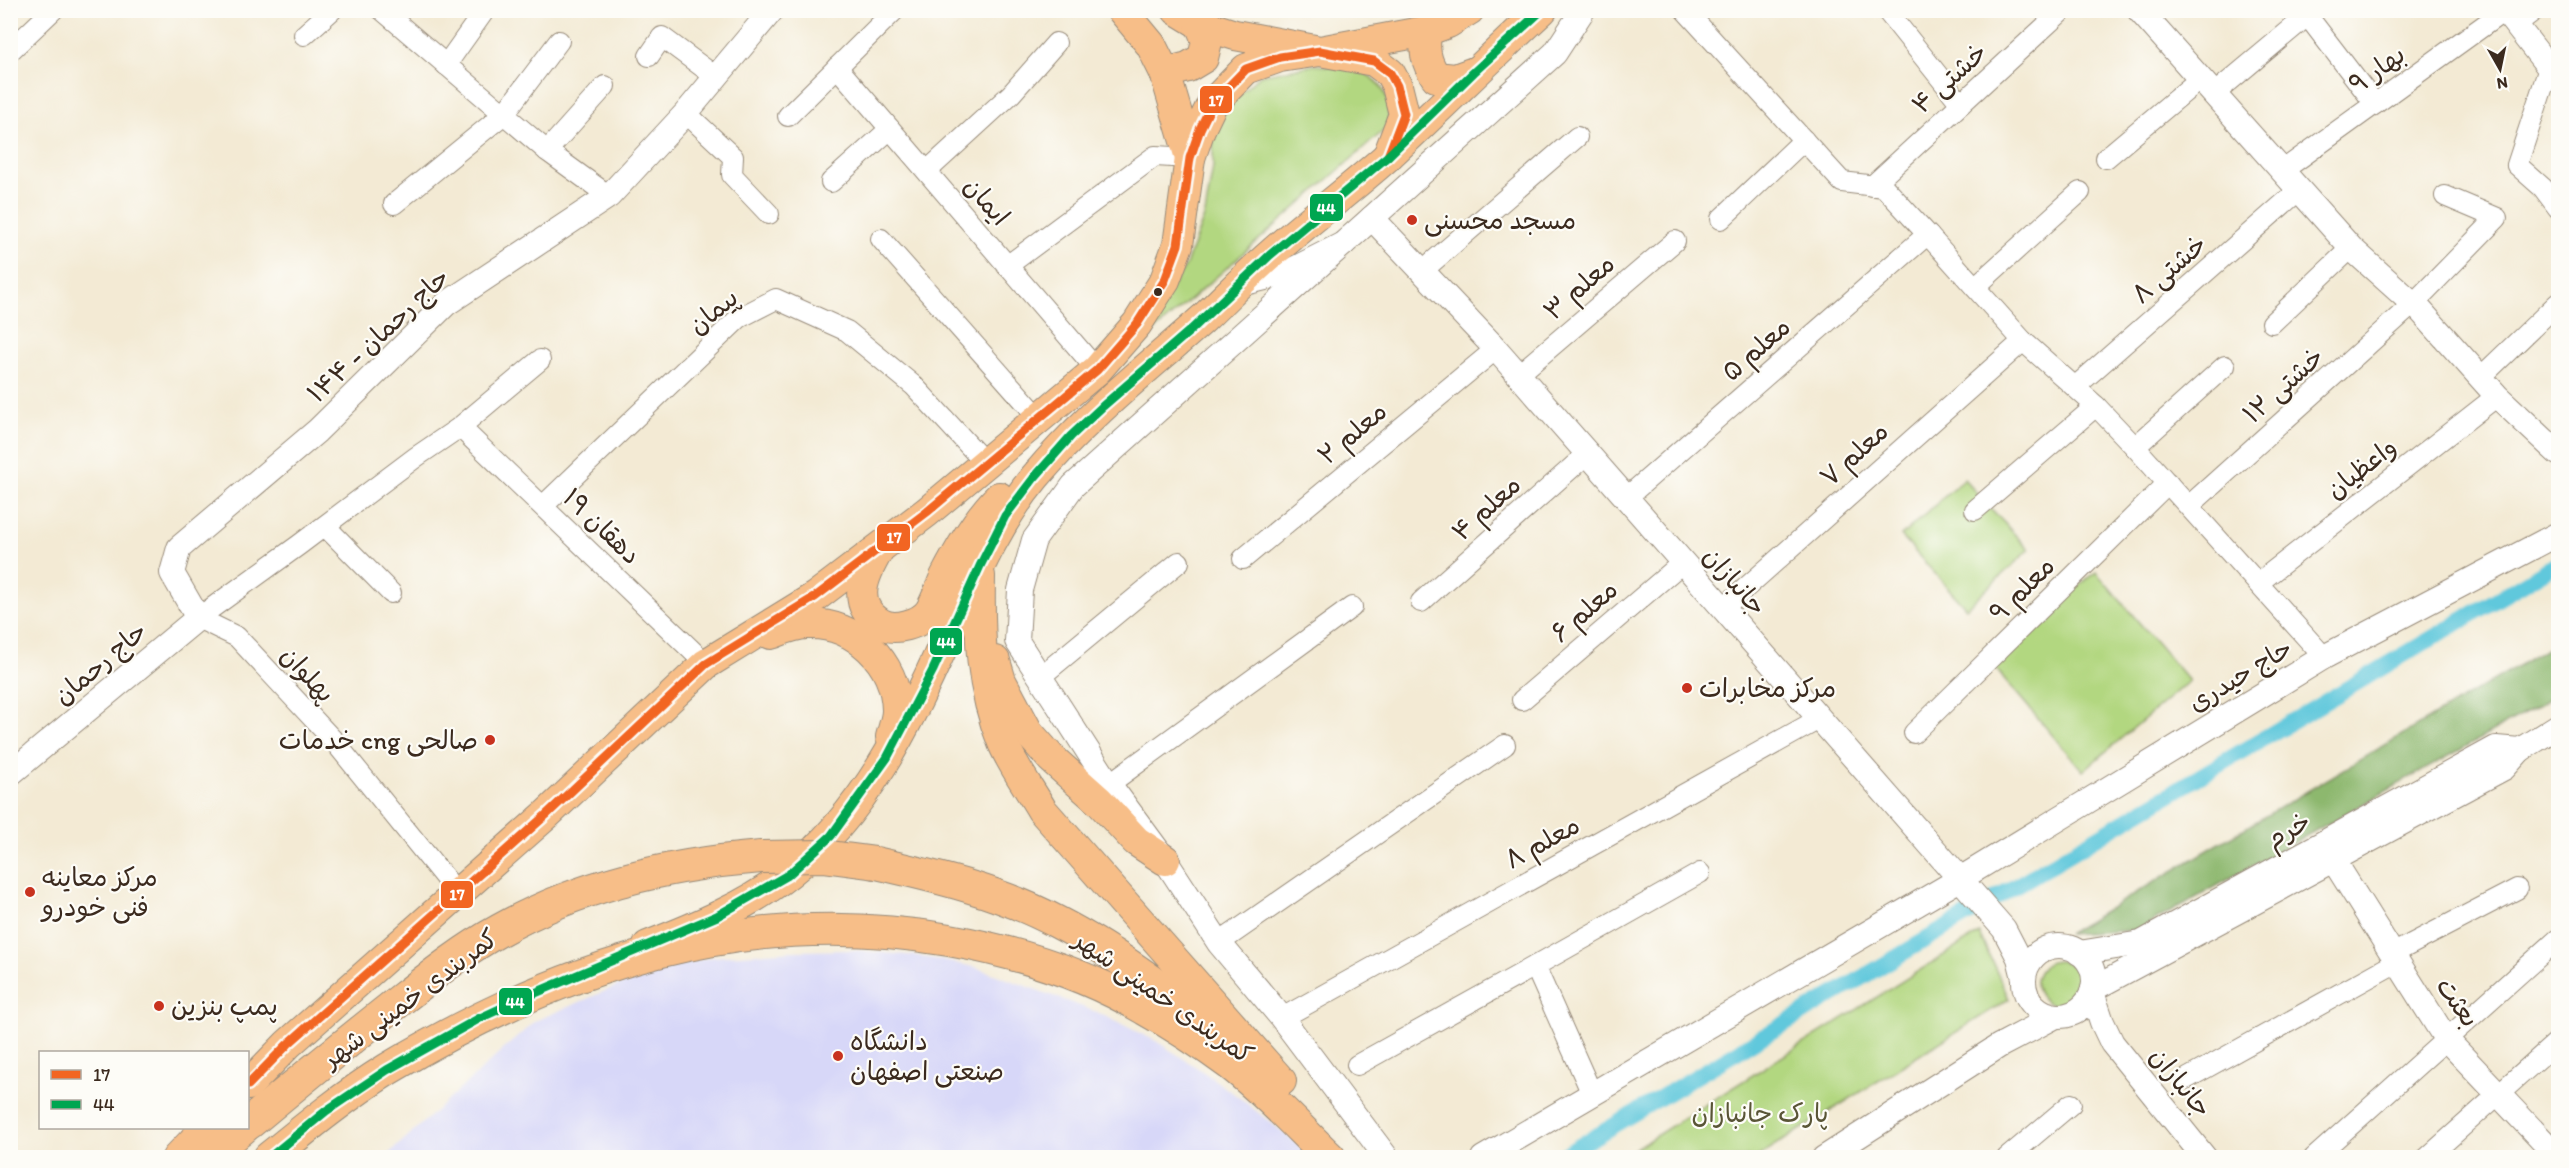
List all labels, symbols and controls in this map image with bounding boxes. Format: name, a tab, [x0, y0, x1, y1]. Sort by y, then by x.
street label: خشتی ۴	[1905, 36, 1994, 121]
street label: بهار ۹	[2343, 38, 2411, 100]
north arrow	[2470, 39, 2530, 99]
text: N	[2495, 73, 2509, 94]
line badge: 17	[1199, 85, 1233, 114]
text: 17	[1208, 91, 1224, 110]
street label: ایمان	[957, 170, 1017, 232]
line badge: 44	[1309, 193, 1344, 222]
text: 44	[1316, 199, 1336, 218]
place label: مسجد محسنی	[1424, 204, 1576, 237]
marker: مسجد محسنی	[1405, 213, 1419, 227]
street label: خشتی ۸	[2125, 228, 2214, 311]
street label: معلم ۳	[1537, 247, 1624, 330]
street label: حاج رحمان - ۱۴۴	[300, 261, 457, 410]
street label: پیمان	[681, 281, 745, 342]
unlabelled marker	[1152, 286, 1164, 298]
street label: معلم ۵	[1715, 310, 1800, 391]
street label: خشتی ۱۲	[2236, 340, 2331, 430]
street label: معلم ۲	[1311, 395, 1396, 474]
street label: معلم ۷	[1813, 415, 1898, 496]
street label: واعظیان	[2319, 430, 2403, 506]
street label: معلم ۴	[1445, 469, 1530, 550]
street label: دهقان ۱۹	[556, 481, 648, 571]
line badge: 17	[876, 523, 911, 552]
text: 17	[886, 528, 902, 547]
street label: جانبازان	[1696, 540, 1774, 622]
street label: معلم ۹	[1983, 550, 2064, 631]
street label: معلم ۶	[1544, 573, 1627, 652]
street label: حاج رحمان	[47, 615, 155, 713]
line badge: 44	[929, 627, 963, 656]
street label: حاج حیدری	[2182, 631, 2299, 720]
text: 44	[936, 633, 956, 652]
street label: پهلوان	[273, 639, 342, 710]
place label: مرکز مخابرات	[1699, 672, 1836, 704]
marker: مرکز مخابرات	[1680, 681, 1694, 695]
place label: خدمات cng صالحی	[279, 724, 478, 757]
marker: خدمات cng صالحی	[483, 733, 497, 747]
street label: خرم	[2260, 805, 2318, 859]
street label: معلم ۸	[1499, 808, 1587, 879]
place label: مرکز معاینه فنی خودرو	[40, 861, 158, 924]
line badge: 17	[440, 880, 474, 909]
marker: مرکز معاینه فنی خودرو	[23, 885, 37, 899]
text: 17	[449, 885, 465, 904]
street label: کمربندی خمینی شهر	[314, 922, 505, 1076]
street label: کمربندی خمینی شهر	[1066, 922, 1260, 1071]
street label: بعثت	[2429, 971, 2487, 1033]
line badge: 44	[498, 987, 533, 1016]
place label: پمپ بنزین	[171, 990, 278, 1023]
text: 44	[505, 993, 525, 1012]
marker: پمپ بنزین	[152, 999, 166, 1013]
place label: دانشگاه صنعتی اصفهان	[850, 1025, 1004, 1088]
street label: جانبازان	[2143, 1041, 2219, 1123]
marker: دانشگاه صنعتی اصفهان	[831, 1049, 845, 1063]
legend	[39, 1051, 249, 1129]
text: 17	[93, 1064, 110, 1086]
text: 44	[93, 1094, 115, 1116]
park label: پارک جانبازان	[1692, 1097, 1829, 1130]

